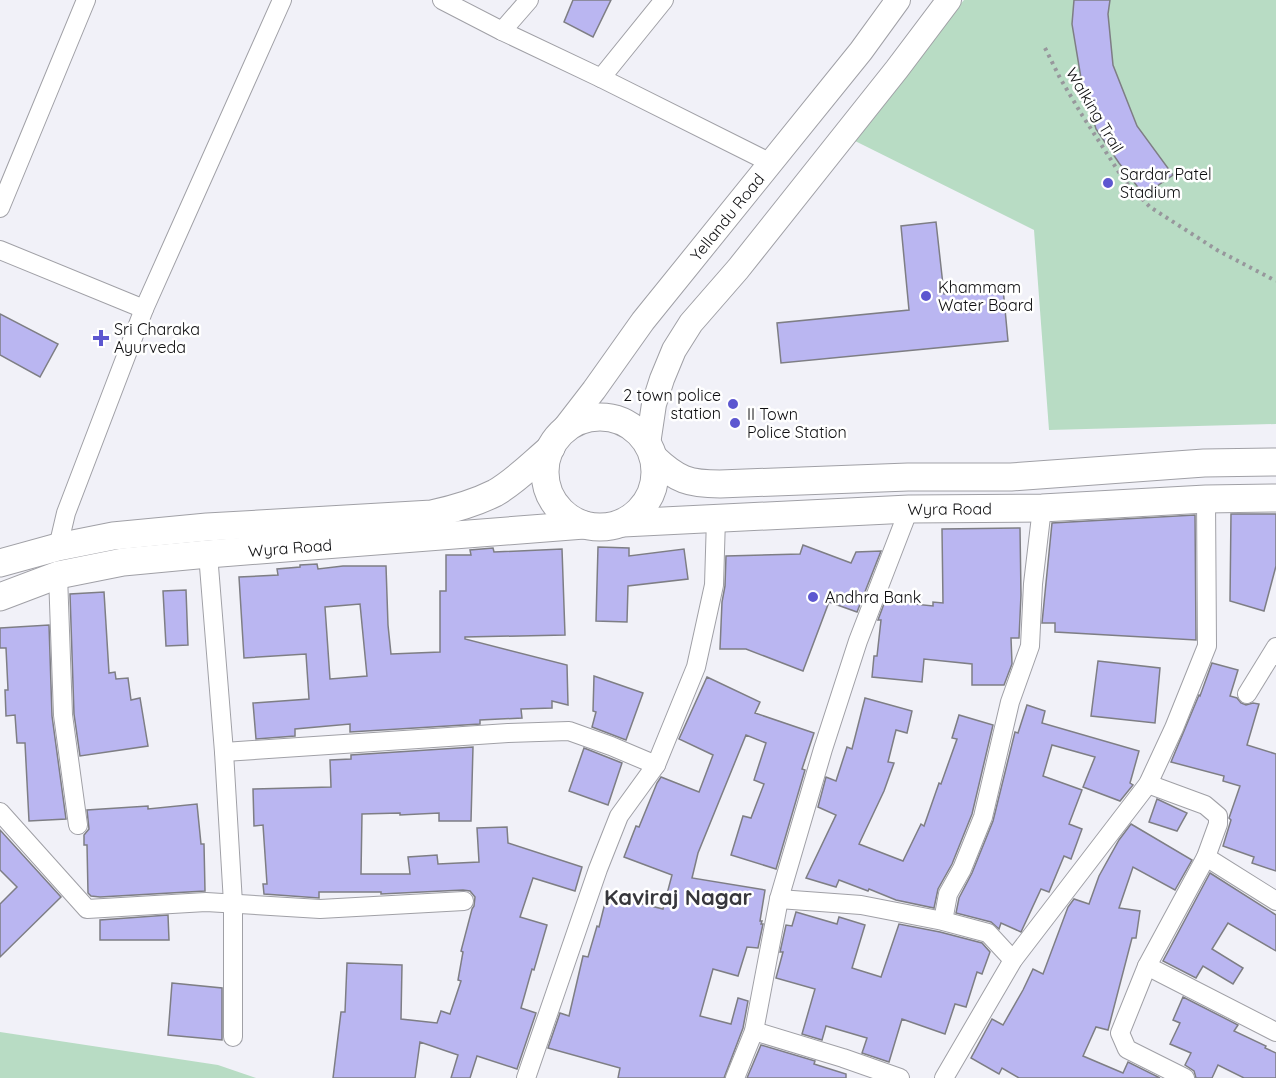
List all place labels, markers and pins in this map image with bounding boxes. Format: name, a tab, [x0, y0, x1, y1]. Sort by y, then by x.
place label: Sardar Patel Stadium	[1120, 164, 1212, 202]
marker: Sardar Patel Stadium	[1101, 176, 1115, 190]
place label: Khammam Water Board	[938, 277, 1033, 315]
marker: Khammam Water Board	[919, 289, 933, 303]
place label: Sri Charaka Ayurveda	[114, 319, 200, 357]
marker: Sri Charaka Ayurveda	[92, 329, 110, 347]
place label: 2 town police station	[623, 385, 721, 423]
marker: 2 town police station	[726, 397, 740, 411]
place label: II Town Police Station	[747, 404, 847, 442]
marker: II Town Police Station	[728, 416, 742, 430]
place label: Andhra Bank	[825, 587, 921, 607]
marker: Andhra Bank	[806, 590, 820, 604]

